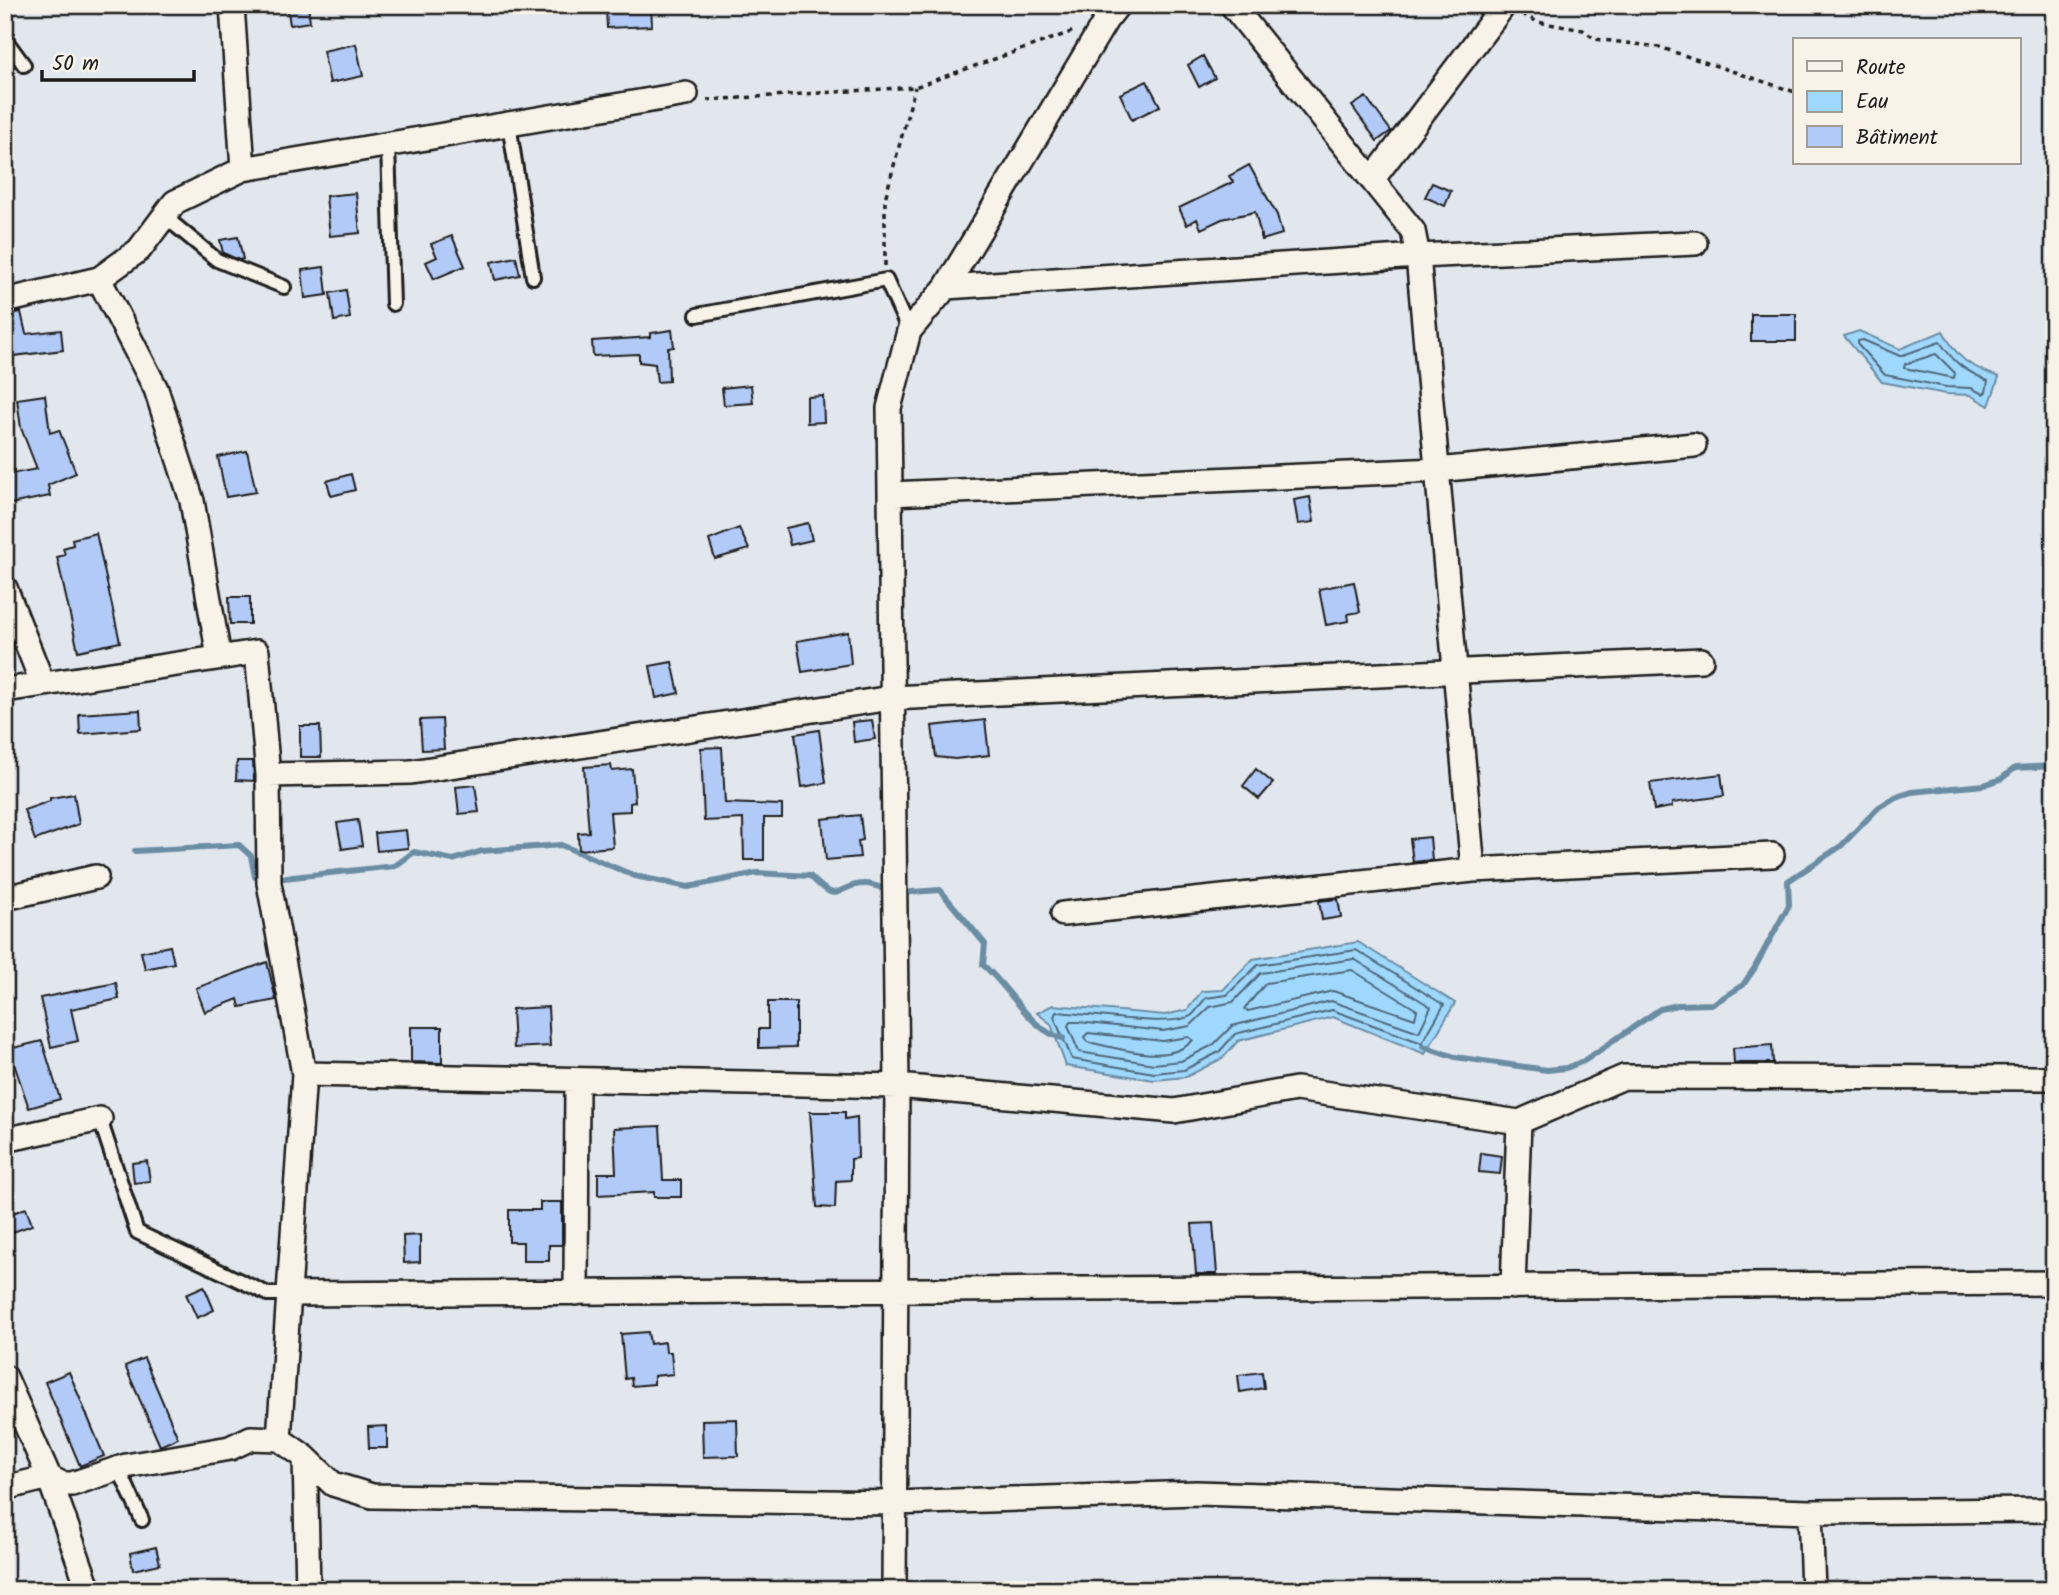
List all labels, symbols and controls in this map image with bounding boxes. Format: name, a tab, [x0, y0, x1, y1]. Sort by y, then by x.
scale bar	[42, 38, 194, 82]
legend	[1793, 38, 2021, 164]
text: 50 m	[52, 48, 99, 81]
text: Route	[1856, 52, 1906, 85]
text: Eau	[1856, 86, 1888, 119]
text: Bâtiment	[1856, 122, 1939, 155]

